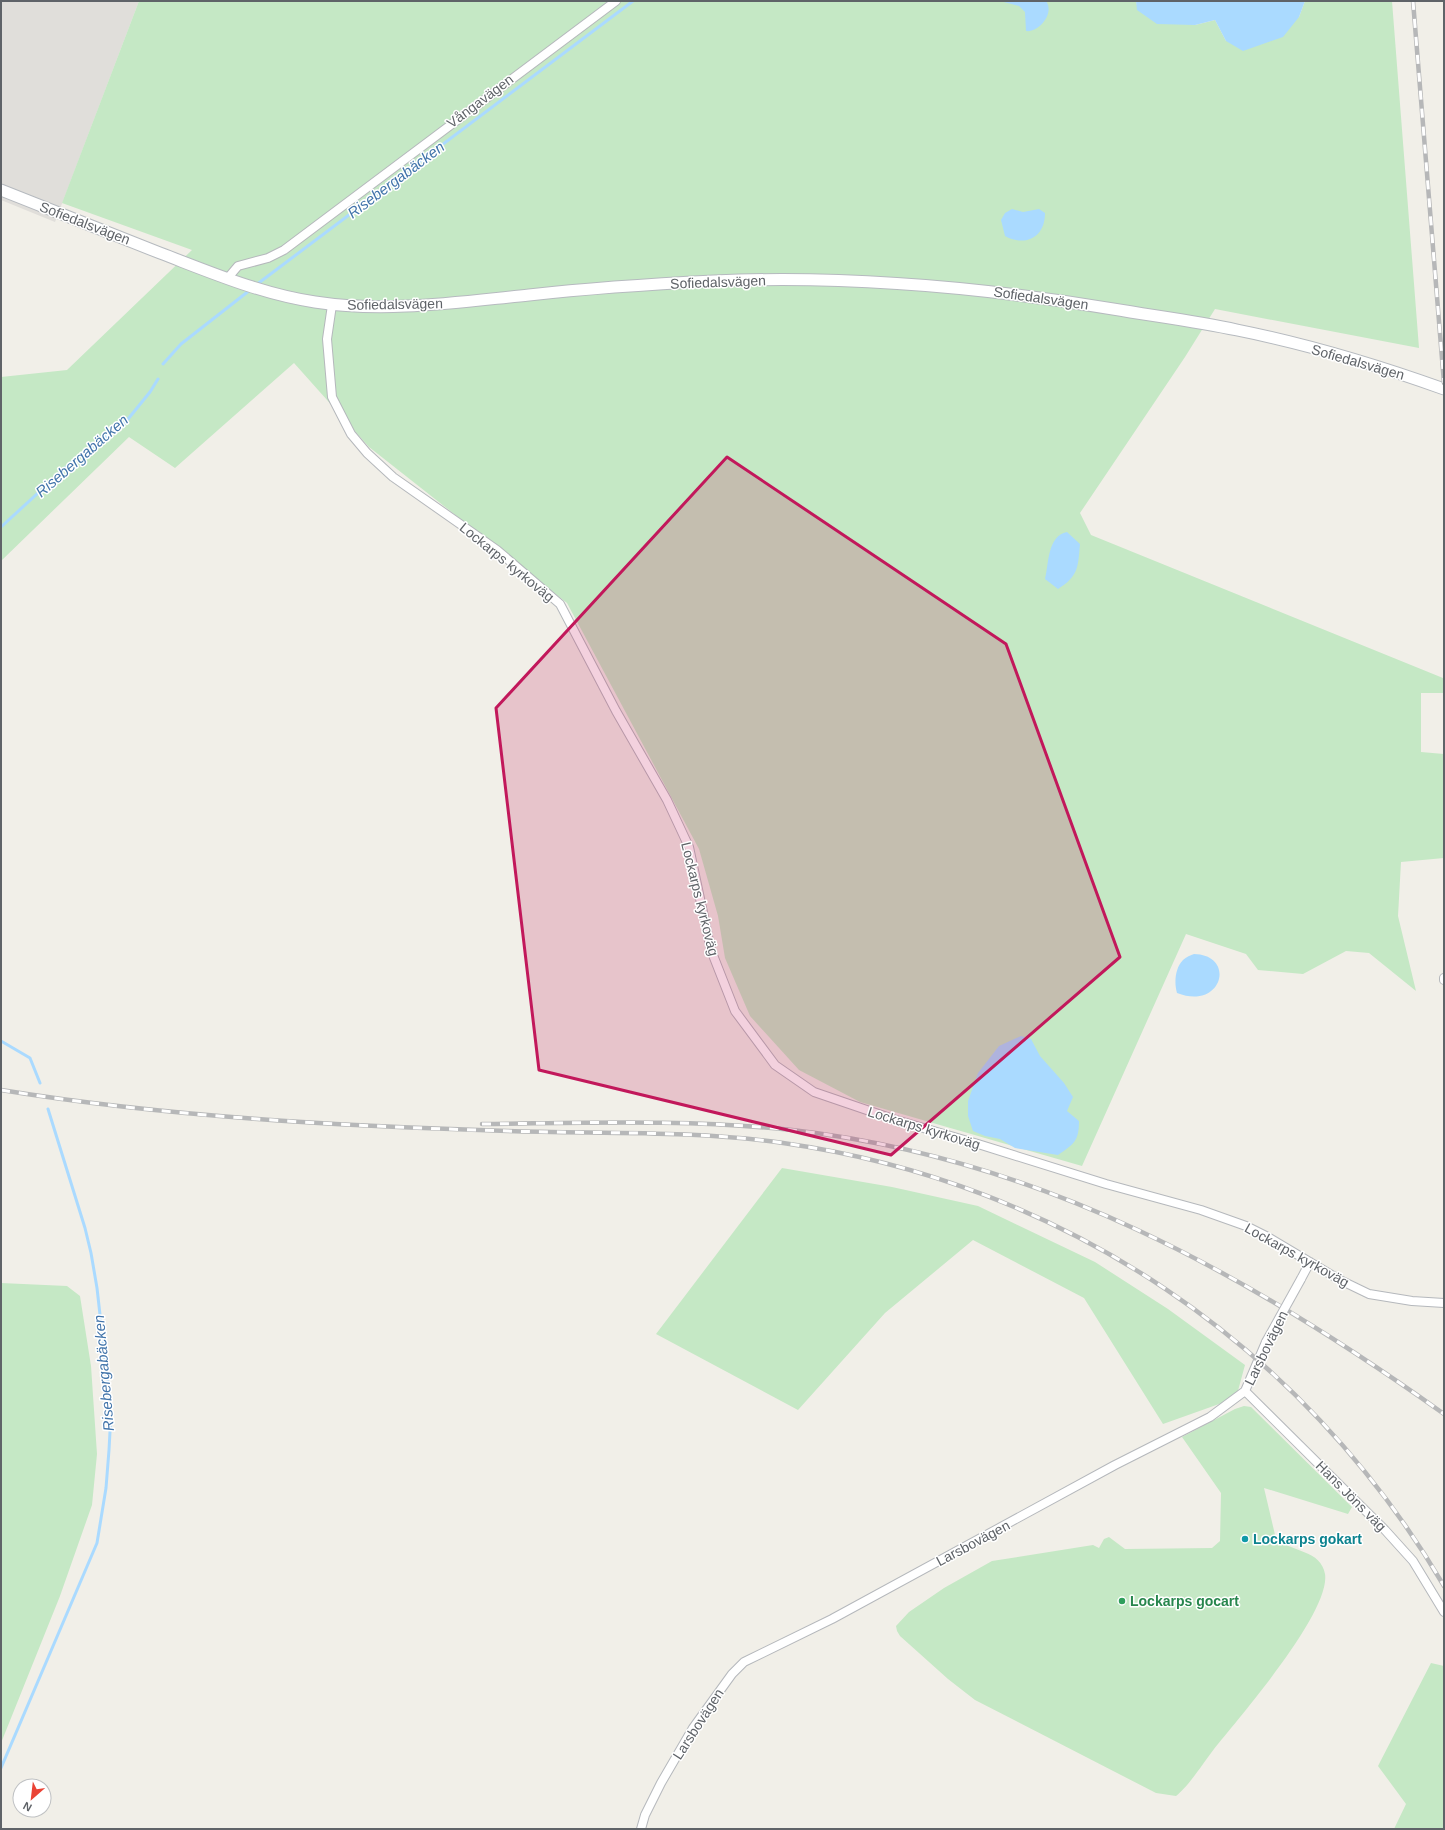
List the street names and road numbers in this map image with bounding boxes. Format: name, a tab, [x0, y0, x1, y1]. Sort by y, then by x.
street label: Vångavägen	[444, 71, 516, 131]
street label: Sofiedalsvägen	[37, 198, 133, 248]
street label: Sofiedalsvägen	[670, 272, 766, 292]
street label: Sofiedalsvägen	[992, 283, 1090, 313]
street label: Sofiedalsvägen	[347, 295, 443, 313]
street label: Sofiedalsvägen	[1310, 341, 1406, 383]
street label: Lockarps kyrkoväg	[457, 519, 557, 605]
street label: Lockarps kyrkoväg	[678, 840, 722, 958]
street label: Lockarps kyrkoväg	[866, 1103, 982, 1153]
street label: Lockarps kyrkoväg	[1242, 1220, 1352, 1290]
street label: Larsbovägen	[1241, 1308, 1291, 1388]
street label: Hans Jöns väg	[1313, 1458, 1389, 1534]
street label: Larsbovägen	[934, 1517, 1012, 1569]
street label: Larsbovägen	[669, 1686, 727, 1762]

